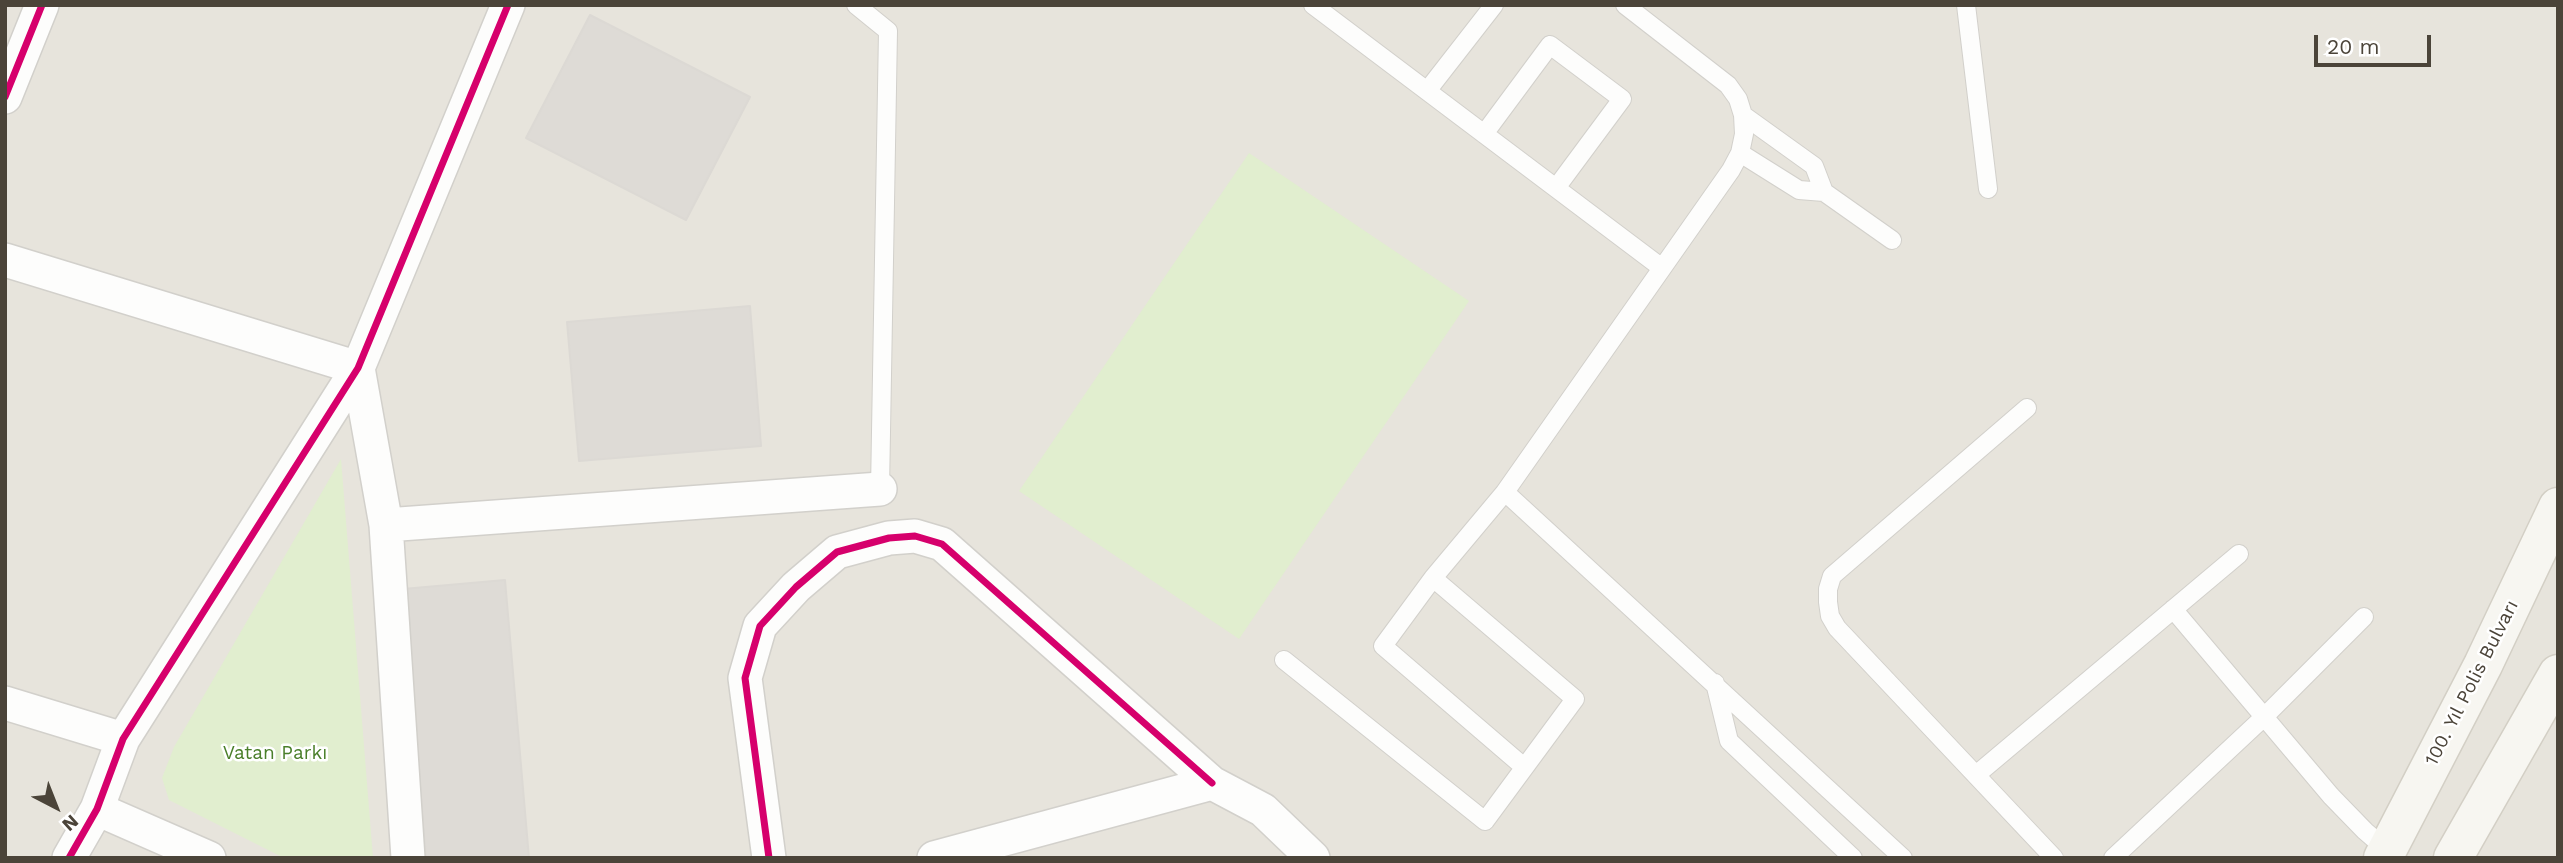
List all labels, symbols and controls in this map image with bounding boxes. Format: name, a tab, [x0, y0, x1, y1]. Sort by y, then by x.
scale bar	[2318, 21, 2435, 65]
text: 20 m	[2327, 34, 2379, 59]
street label: 100. Yıl Polis Bulvarı	[2420, 597, 2524, 769]
park label: Vatan Parkı	[223, 742, 327, 764]
north arrow	[21, 772, 91, 842]
text: N	[57, 810, 83, 836]

